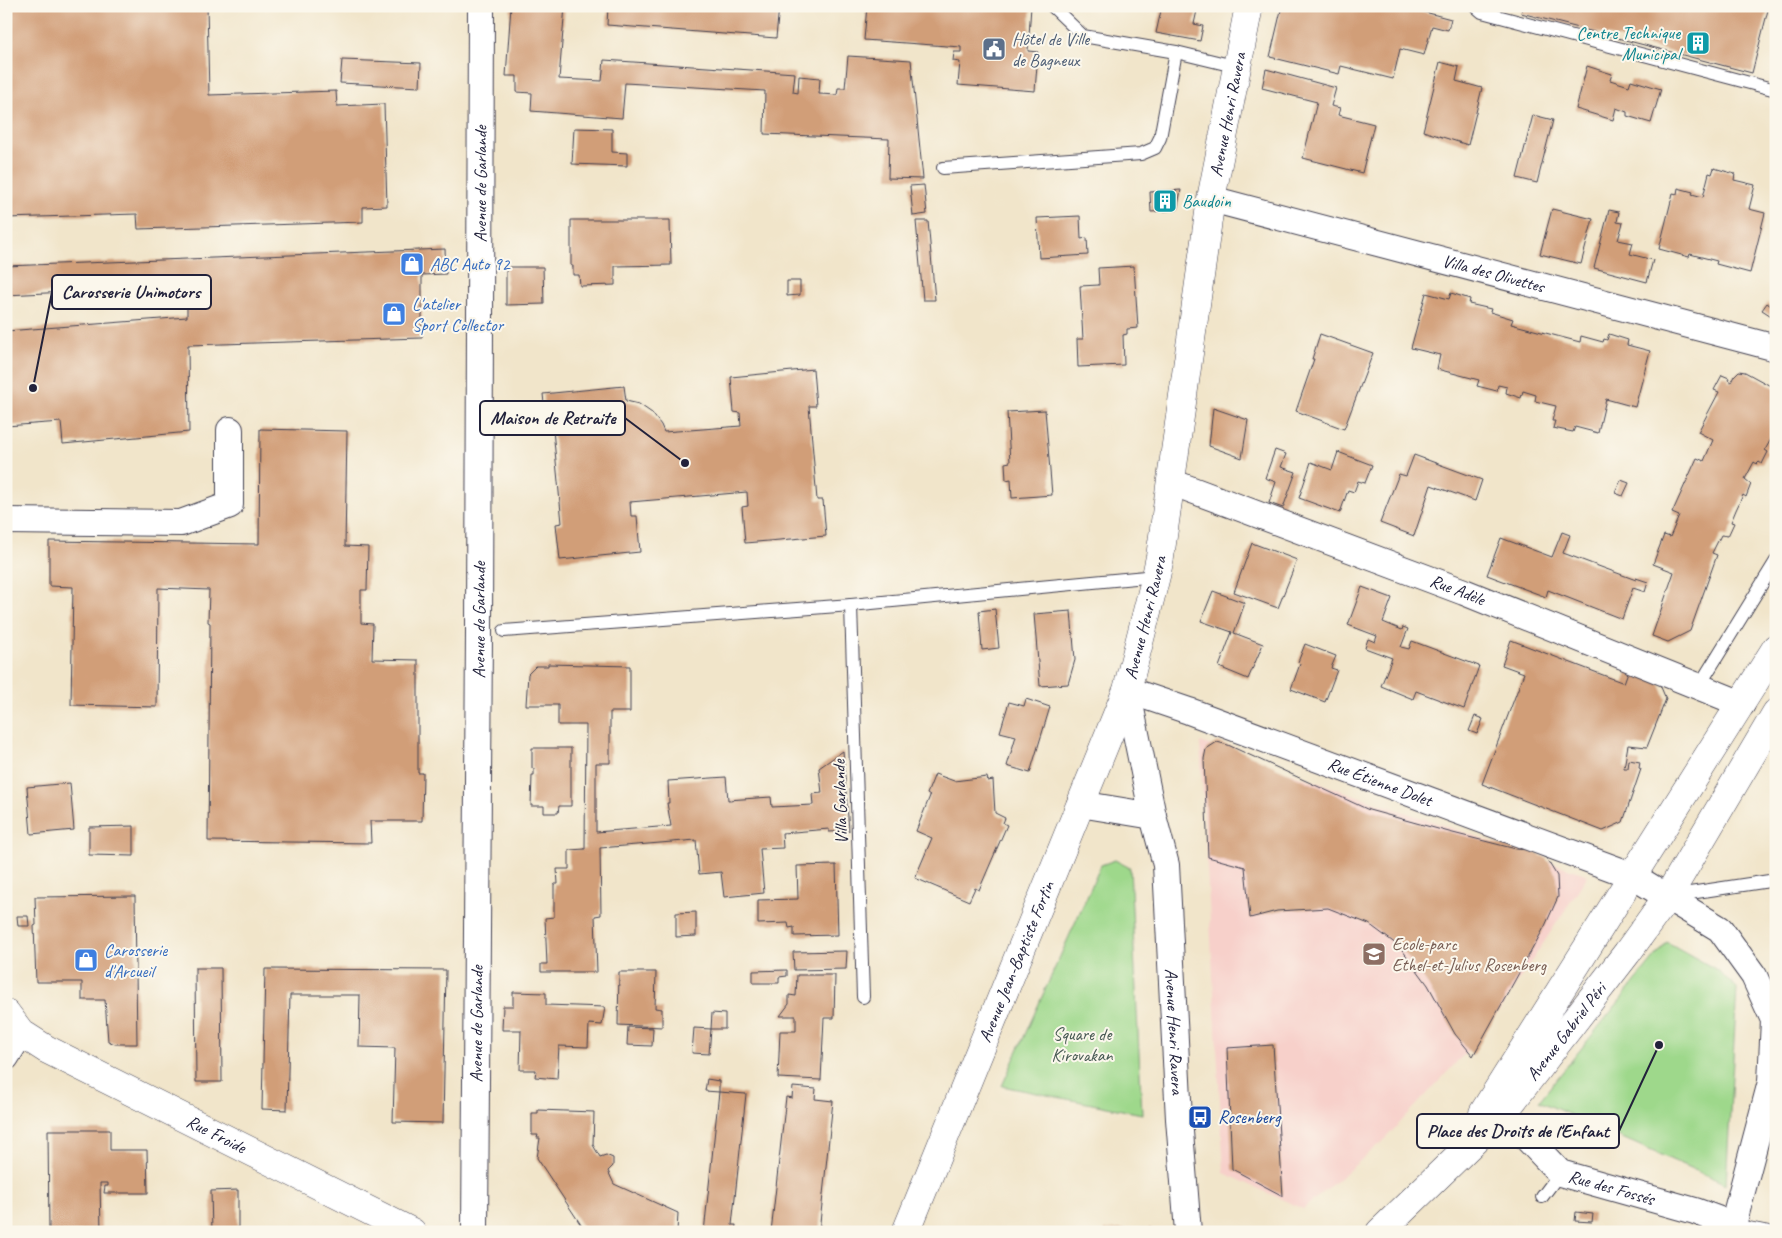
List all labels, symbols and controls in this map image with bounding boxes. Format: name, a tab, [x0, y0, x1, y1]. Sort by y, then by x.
place label: Centre Technique Municipal	[1577, 22, 1683, 65]
place label: Hôtel de Ville de Bagneux	[1012, 28, 1090, 71]
building icon: Centre Technique Municipal	[1685, 30, 1711, 56]
public building icon: Hôtel de Ville de Bagneux	[981, 36, 1007, 62]
street label: Avenue Henri Ravera	[1205, 49, 1251, 179]
street label: Avenue de Garlande	[469, 124, 492, 243]
building icon: Baudoin	[1152, 188, 1178, 214]
place label: Baudoin	[1182, 190, 1232, 212]
street label: Villa des Olivettes	[1440, 250, 1548, 298]
shop icon: ABC Auto 92	[399, 251, 425, 277]
place label: ABC Auto 92	[430, 253, 512, 275]
callout: Carosserie Unimotors	[52, 275, 211, 309]
text: Carosserie Unimotors	[62, 280, 203, 304]
place label: L'atelier Sport Collector	[412, 293, 505, 336]
shop icon: L'atelier Sport Collector	[381, 301, 407, 327]
callout: Maison de Retraite	[480, 401, 625, 435]
text: Maison de Retraite	[490, 406, 617, 430]
street label: Avenue Henri Ravera	[1119, 552, 1171, 681]
street label: Avenue de Garlande	[468, 560, 490, 679]
street label: Rue Adèle	[1427, 569, 1489, 611]
street label: Rue Étienne Dolet	[1325, 752, 1437, 812]
street label: Villa Garlande	[827, 758, 852, 845]
street label: Avenue Jean-Baptiste Fortin	[974, 877, 1059, 1045]
place label: Ecole-parc Ethel-et-Julius Rosenberg	[1392, 933, 1548, 976]
place label: Carosserie d'Arcueil	[104, 939, 168, 982]
school or university icon: Ecole-parc Ethel-et-Julius Rosenberg	[1361, 941, 1387, 967]
shop icon: Carosserie d'Arcueil	[73, 947, 99, 973]
street label: Avenue de Garlande	[465, 964, 488, 1083]
street label: Avenue Henri Ravera	[1160, 968, 1189, 1097]
street label: Avenue Gabriel Péri	[1521, 976, 1612, 1085]
park label: Square de Kirovakan	[1051, 1023, 1114, 1066]
bus stop icon: Rosenberg	[1187, 1104, 1213, 1130]
place label: Rosenberg	[1218, 1106, 1282, 1128]
street label: Rue Froide	[183, 1110, 251, 1159]
callout: Place des Droits de l'Enfant	[1417, 1114, 1619, 1148]
text: Place des Droits de l'Enfant	[1427, 1119, 1611, 1143]
street label: Rue des Fossés	[1566, 1165, 1658, 1210]

